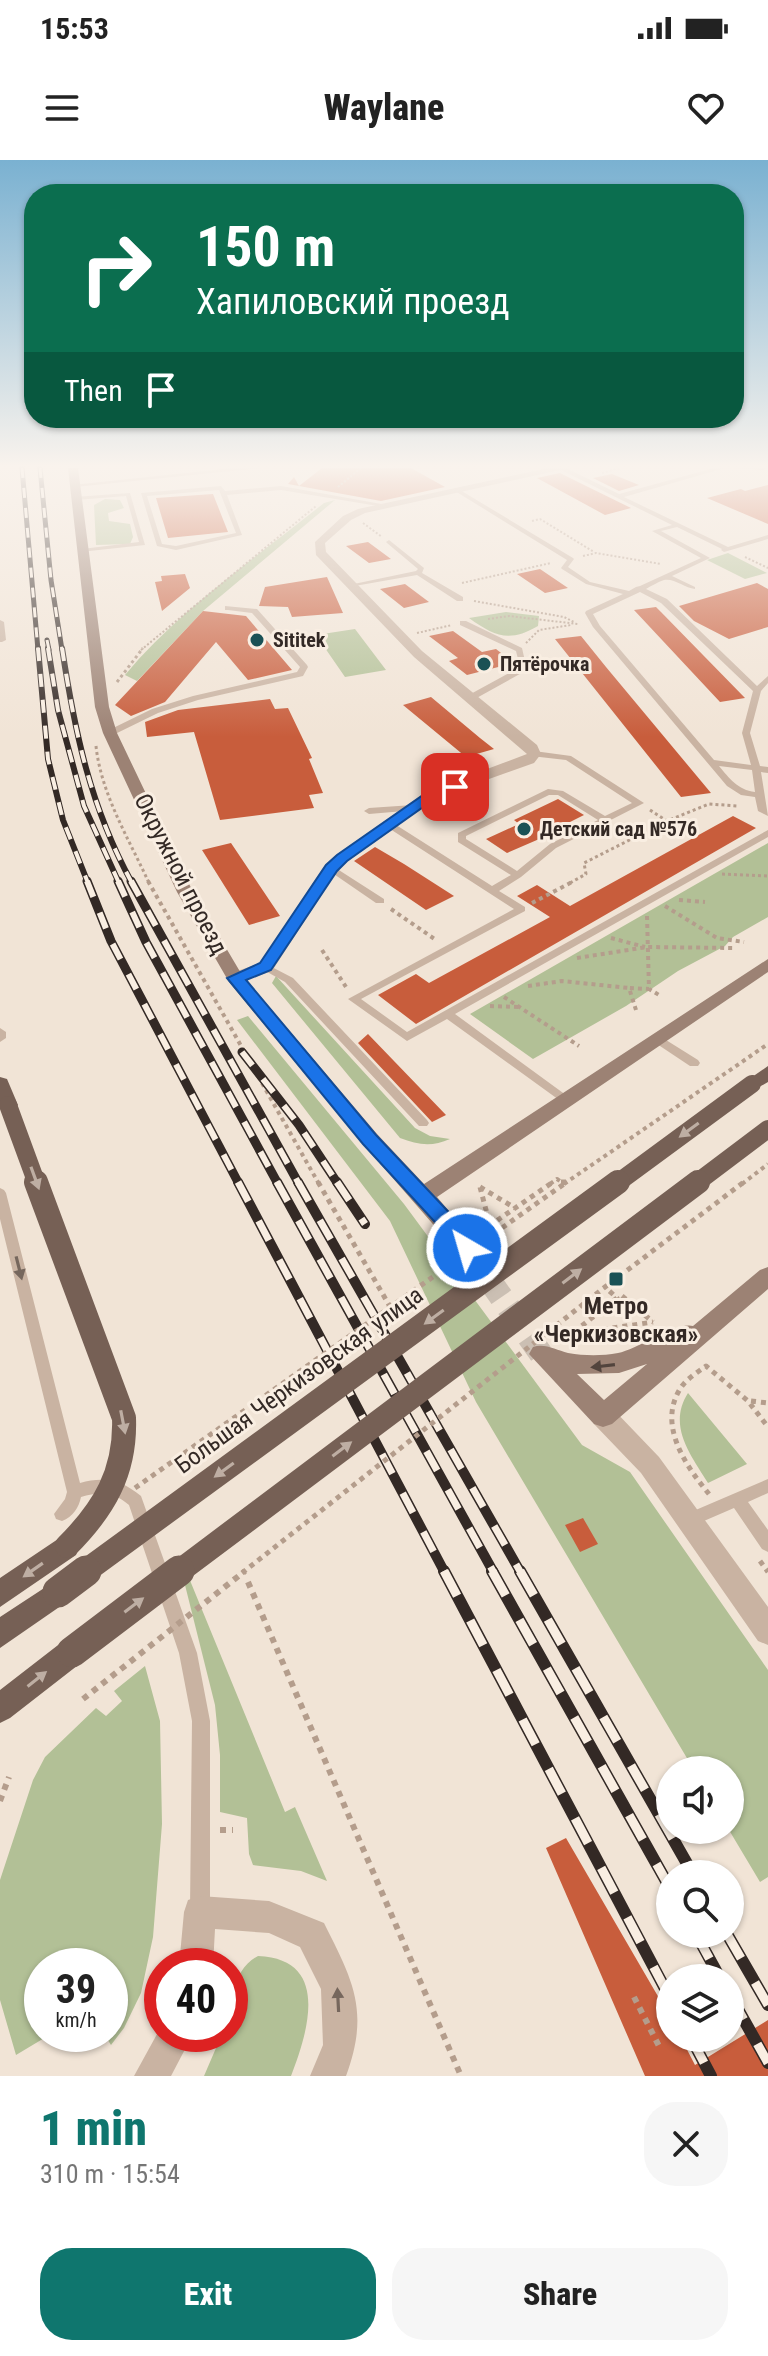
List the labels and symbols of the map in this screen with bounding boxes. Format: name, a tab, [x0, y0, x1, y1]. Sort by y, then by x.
place label: Sititek	[273, 628, 326, 652]
marker: Sititek	[248, 631, 266, 649]
place label: Пятёрочка	[500, 652, 589, 676]
marker: Пятёрочка	[475, 655, 493, 673]
pin	[421, 753, 489, 821]
street label: Окружной проезд	[128, 789, 234, 959]
place label: Детский сад №576	[540, 817, 697, 841]
marker: Детский сад №576	[515, 820, 533, 838]
one-way arrow	[678, 1122, 699, 1138]
one-way arrow	[30, 1166, 42, 1190]
position arrow	[425, 1206, 509, 1290]
one-way arrow	[13, 1256, 26, 1281]
one-way arrow	[562, 1268, 582, 1284]
marker: Метро «Черкизовская»	[607, 1270, 625, 1288]
street label: Большая Черкизовская улица	[170, 1281, 428, 1479]
place label: Метро «Черкизовская»	[534, 1292, 698, 1348]
one-way arrow	[423, 1309, 444, 1324]
one-way arrow	[590, 1360, 615, 1373]
one-way arrow	[118, 1410, 130, 1435]
one-way arrow	[331, 1441, 353, 1457]
one-way arrow	[214, 1462, 234, 1478]
one-way arrow	[23, 1562, 44, 1577]
one-way arrow	[124, 1598, 144, 1614]
one-way arrow	[27, 1672, 47, 1688]
speed limit sign: 40	[144, 1948, 248, 2052]
one-way arrow	[332, 1987, 345, 2012]

